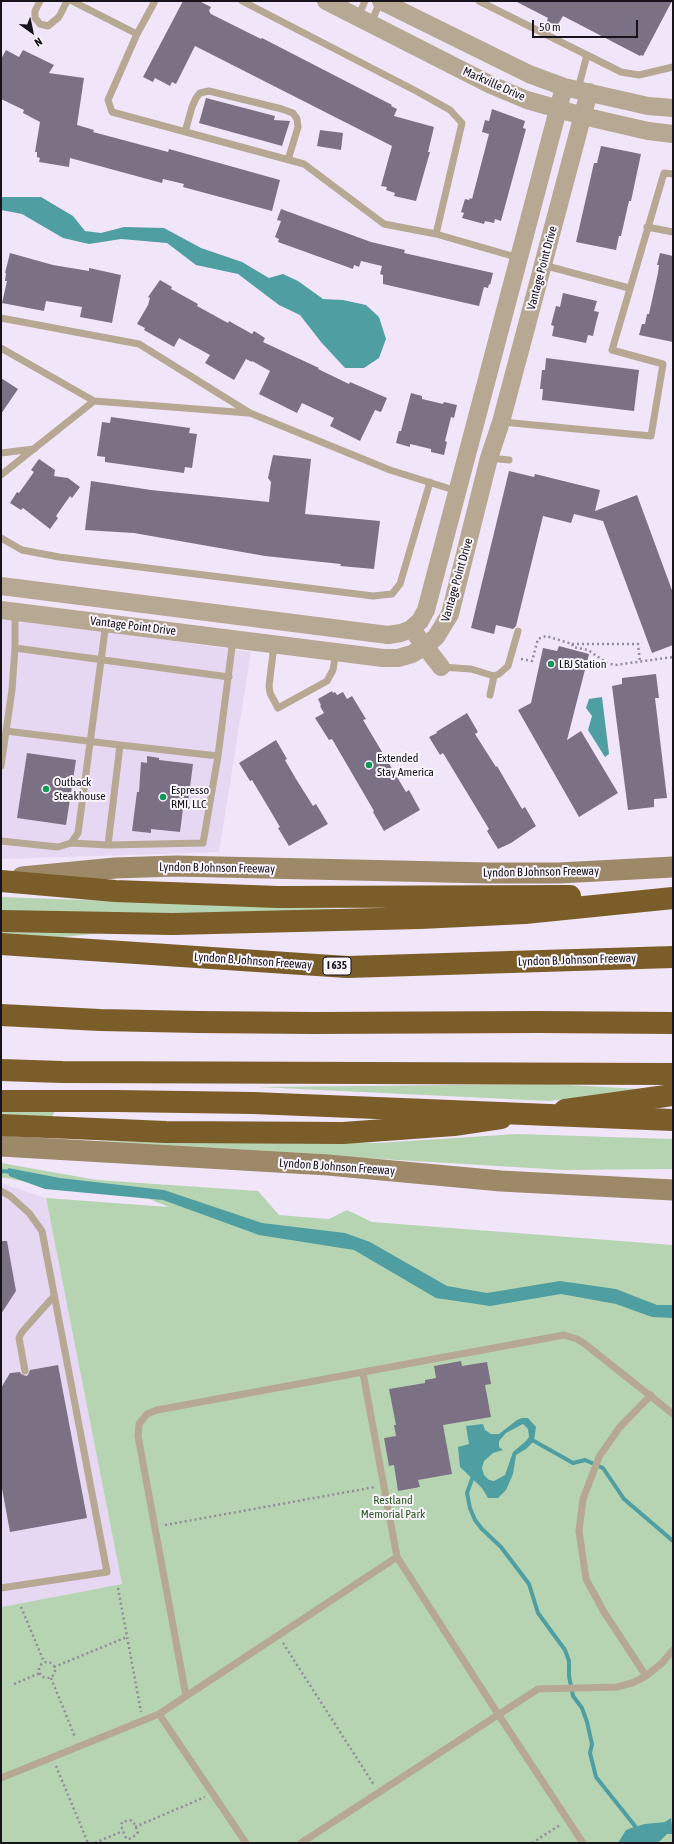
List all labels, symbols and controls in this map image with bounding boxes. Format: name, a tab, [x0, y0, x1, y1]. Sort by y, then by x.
north arrow	[12, 12, 52, 52]
scale bar	[534, 12, 640, 38]
text: 50 m	[539, 20, 561, 34]
text: N	[33, 35, 45, 49]
street label: Markville Drive	[461, 64, 527, 104]
street label: Vantage Point Drive	[524, 224, 560, 312]
street label: Vantage Point Drive	[438, 537, 476, 623]
street label: Vantage Point Drive	[89, 614, 177, 638]
place label: LBJ Station	[559, 657, 607, 671]
marker: LBJ Station	[546, 659, 556, 669]
place label: Extended Stay America	[377, 751, 434, 779]
marker: Extended Stay America	[364, 760, 374, 770]
place label: Outback Steakhouse	[54, 775, 106, 803]
place label: Espresso RMI, LLC	[171, 783, 209, 811]
marker: Outback Steakhouse	[41, 784, 51, 794]
marker: Espresso RMI, LLC	[158, 792, 168, 802]
street label: Lyndon B Johnson Freeway	[159, 860, 275, 876]
street label: Lyndon B Johnson Freeway	[483, 864, 599, 880]
street label: Lyndon B. Johnson Freeway	[194, 950, 312, 972]
street label: Lyndon B. Johnson Freeway	[518, 951, 636, 969]
road number: I 635	[323, 957, 351, 975]
street label: Lyndon B Johnson Freeway	[279, 1156, 395, 1178]
park label: Restland Memorial Park	[361, 1493, 425, 1521]

